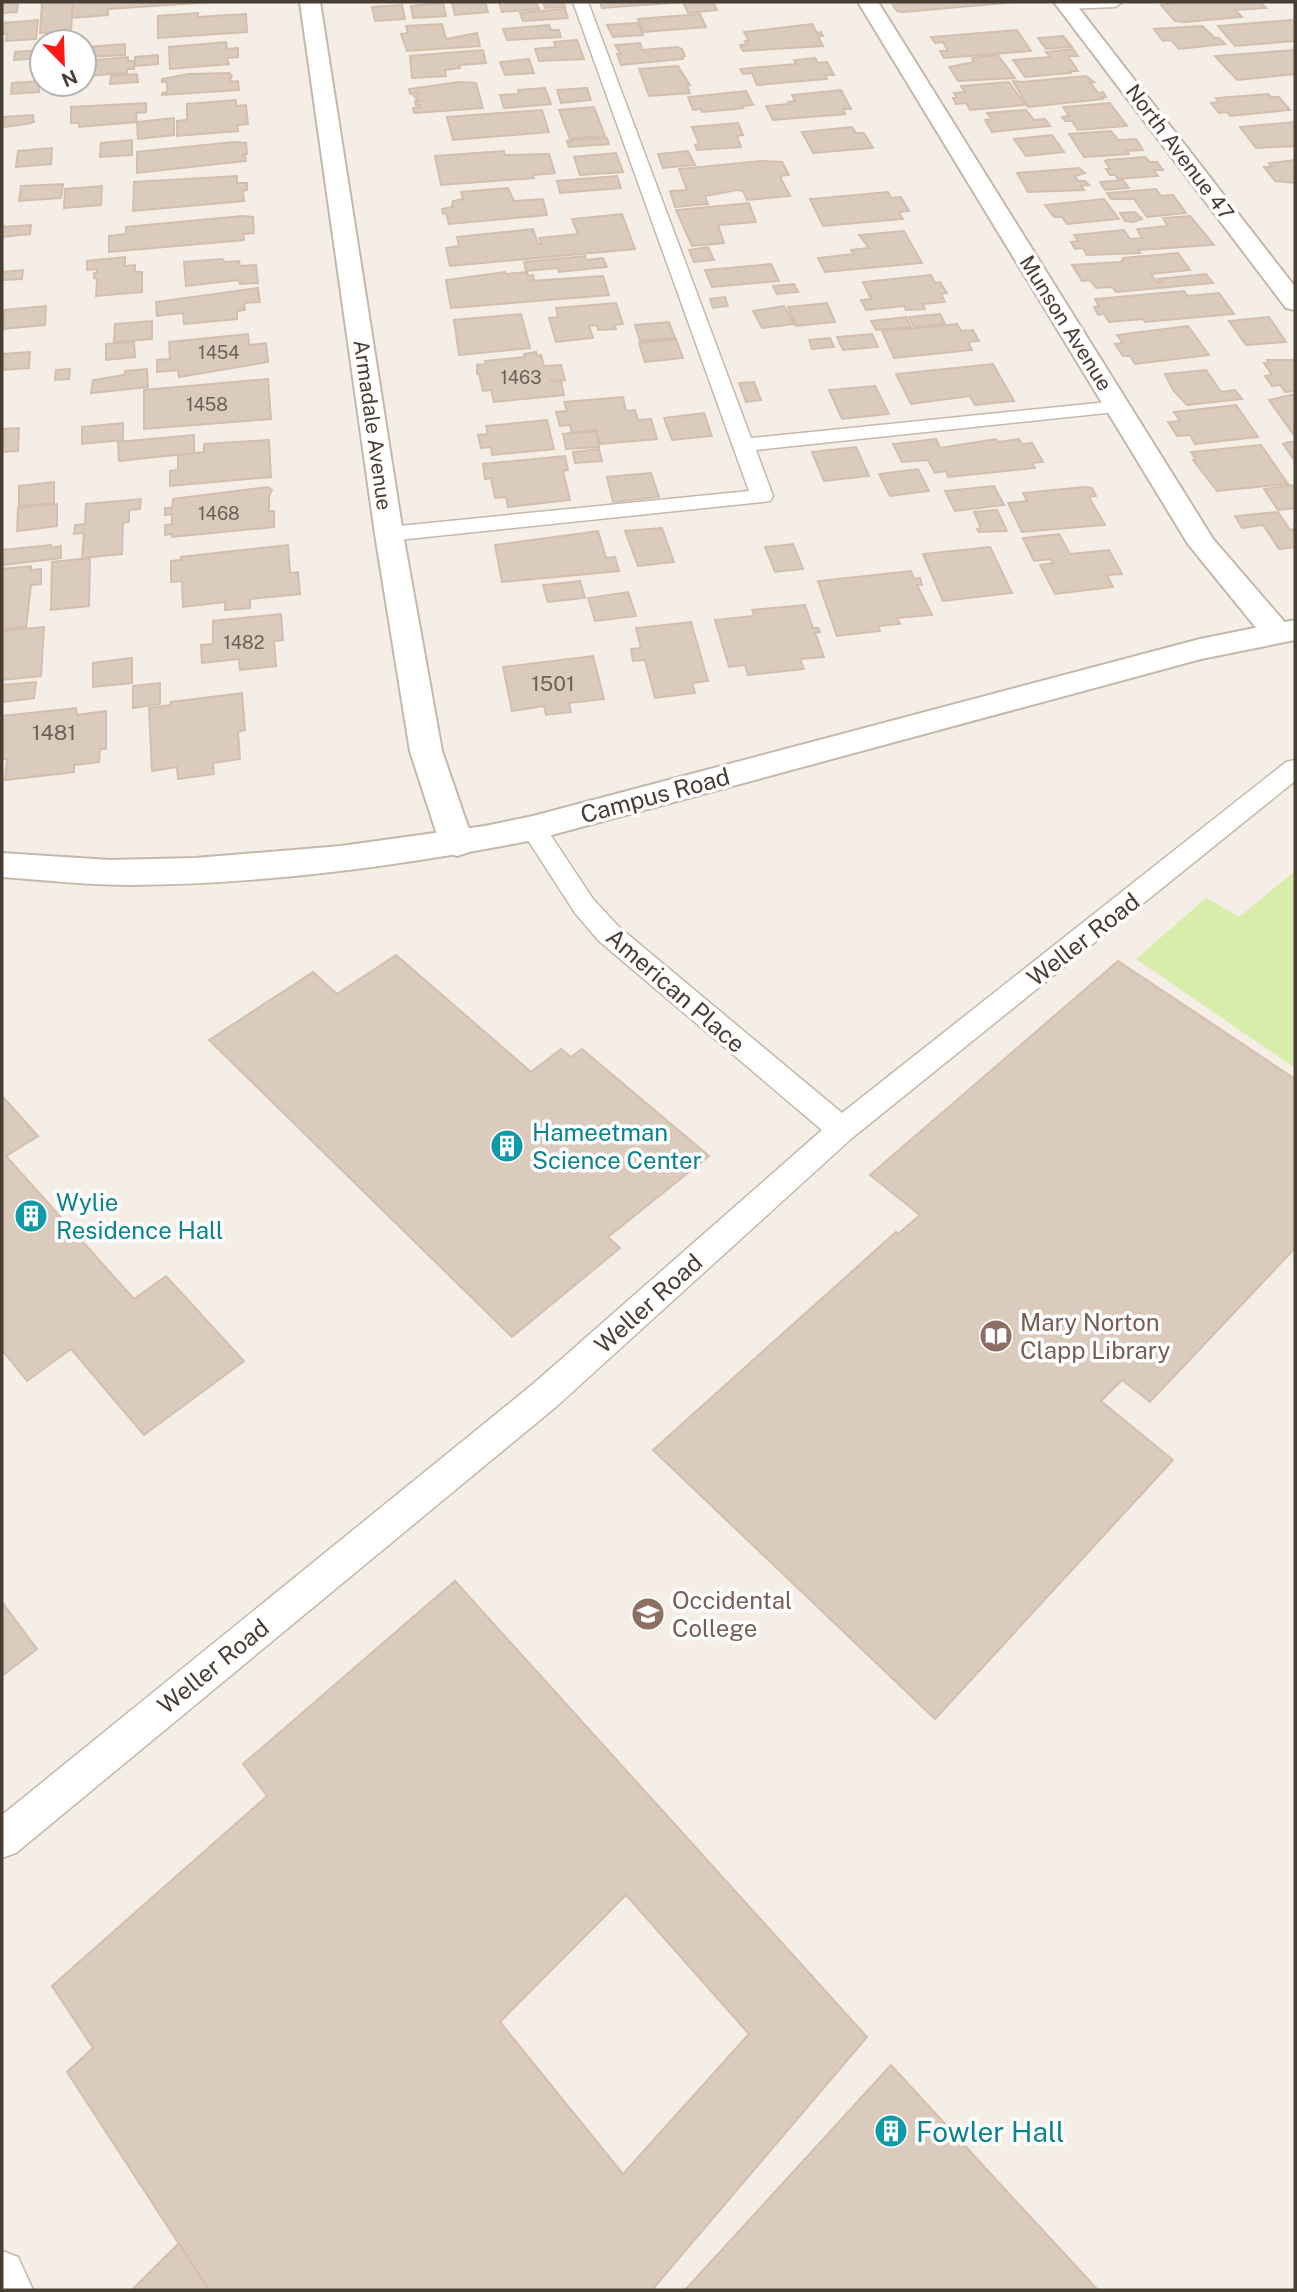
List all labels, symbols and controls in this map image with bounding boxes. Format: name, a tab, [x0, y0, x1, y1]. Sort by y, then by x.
north arrow	[28, 28, 98, 98]
text: N	[59, 66, 81, 92]
street label: North Avenue 47	[1121, 79, 1239, 225]
street label: Munson Avenue	[1014, 251, 1118, 395]
street label: Armadale Avenue	[349, 338, 397, 512]
house number: 1454	[198, 342, 240, 363]
house number: 1463	[500, 367, 542, 388]
house number: 1458	[186, 394, 228, 415]
house number: 1468	[198, 503, 240, 524]
house number: 1482	[223, 632, 265, 653]
house number: 1501	[531, 671, 575, 696]
house number: 1481	[32, 720, 76, 745]
street label: Campus Road	[577, 762, 733, 828]
street label: Weller Road	[1021, 887, 1145, 991]
street label: American Place	[601, 922, 751, 1058]
place label: Hameetman Science Center	[532, 1118, 702, 1174]
building icon: Hameetman Science Center	[488, 1127, 526, 1165]
place label: Wylie Residence Hall	[56, 1188, 223, 1244]
building icon: Wylie Residence Hall	[12, 1197, 50, 1235]
street label: Weller Road	[589, 1248, 707, 1358]
place label: Mary Norton Clapp Library	[1020, 1308, 1170, 1364]
library icon: Mary Norton Clapp Library	[977, 1317, 1015, 1355]
place label: Occidental College	[672, 1586, 792, 1642]
school or university icon: Occidental College	[629, 1595, 667, 1633]
street label: Weller Road	[152, 1613, 274, 1719]
building icon: Fowler Hall	[872, 2112, 910, 2150]
place label: Fowler Hall	[916, 2115, 1064, 2148]

